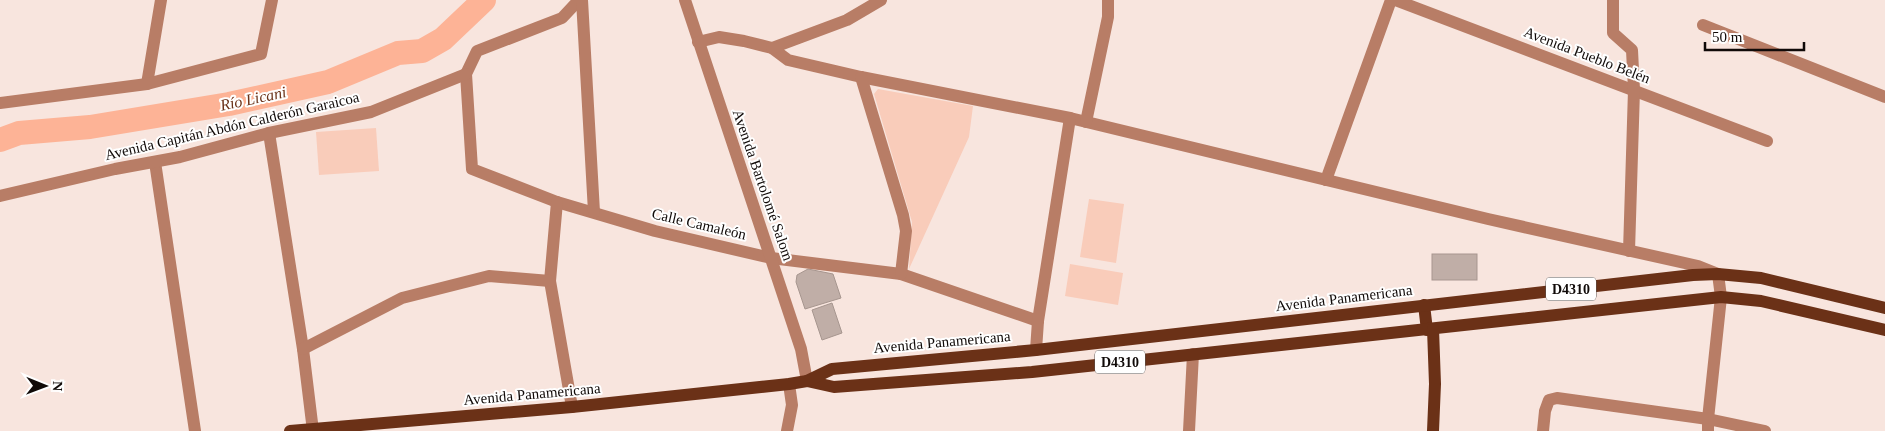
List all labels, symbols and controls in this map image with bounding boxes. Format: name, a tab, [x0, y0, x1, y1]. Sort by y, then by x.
scale bar	[1705, 20, 1804, 52]
street label: Avenida Pueblo Belén	[1522, 24, 1653, 87]
text: 50 m	[1712, 29, 1743, 45]
water label: Río Licani	[218, 83, 288, 114]
street label: Avenida Capitán Abdón Calderón Garaicoa	[103, 89, 361, 163]
street label: Avenida Bartolomé Salom	[730, 107, 797, 263]
street label: Calle Camaleón	[650, 205, 748, 243]
road number: D4310	[1546, 278, 1596, 300]
street label: Avenida Panamericana	[1275, 282, 1414, 314]
street label: Avenida Panamericana	[873, 328, 1012, 356]
road number: D4310	[1095, 351, 1145, 374]
north arrow	[20, 361, 70, 411]
street label: Avenida Panamericana	[463, 380, 602, 408]
text: N	[50, 381, 65, 391]

